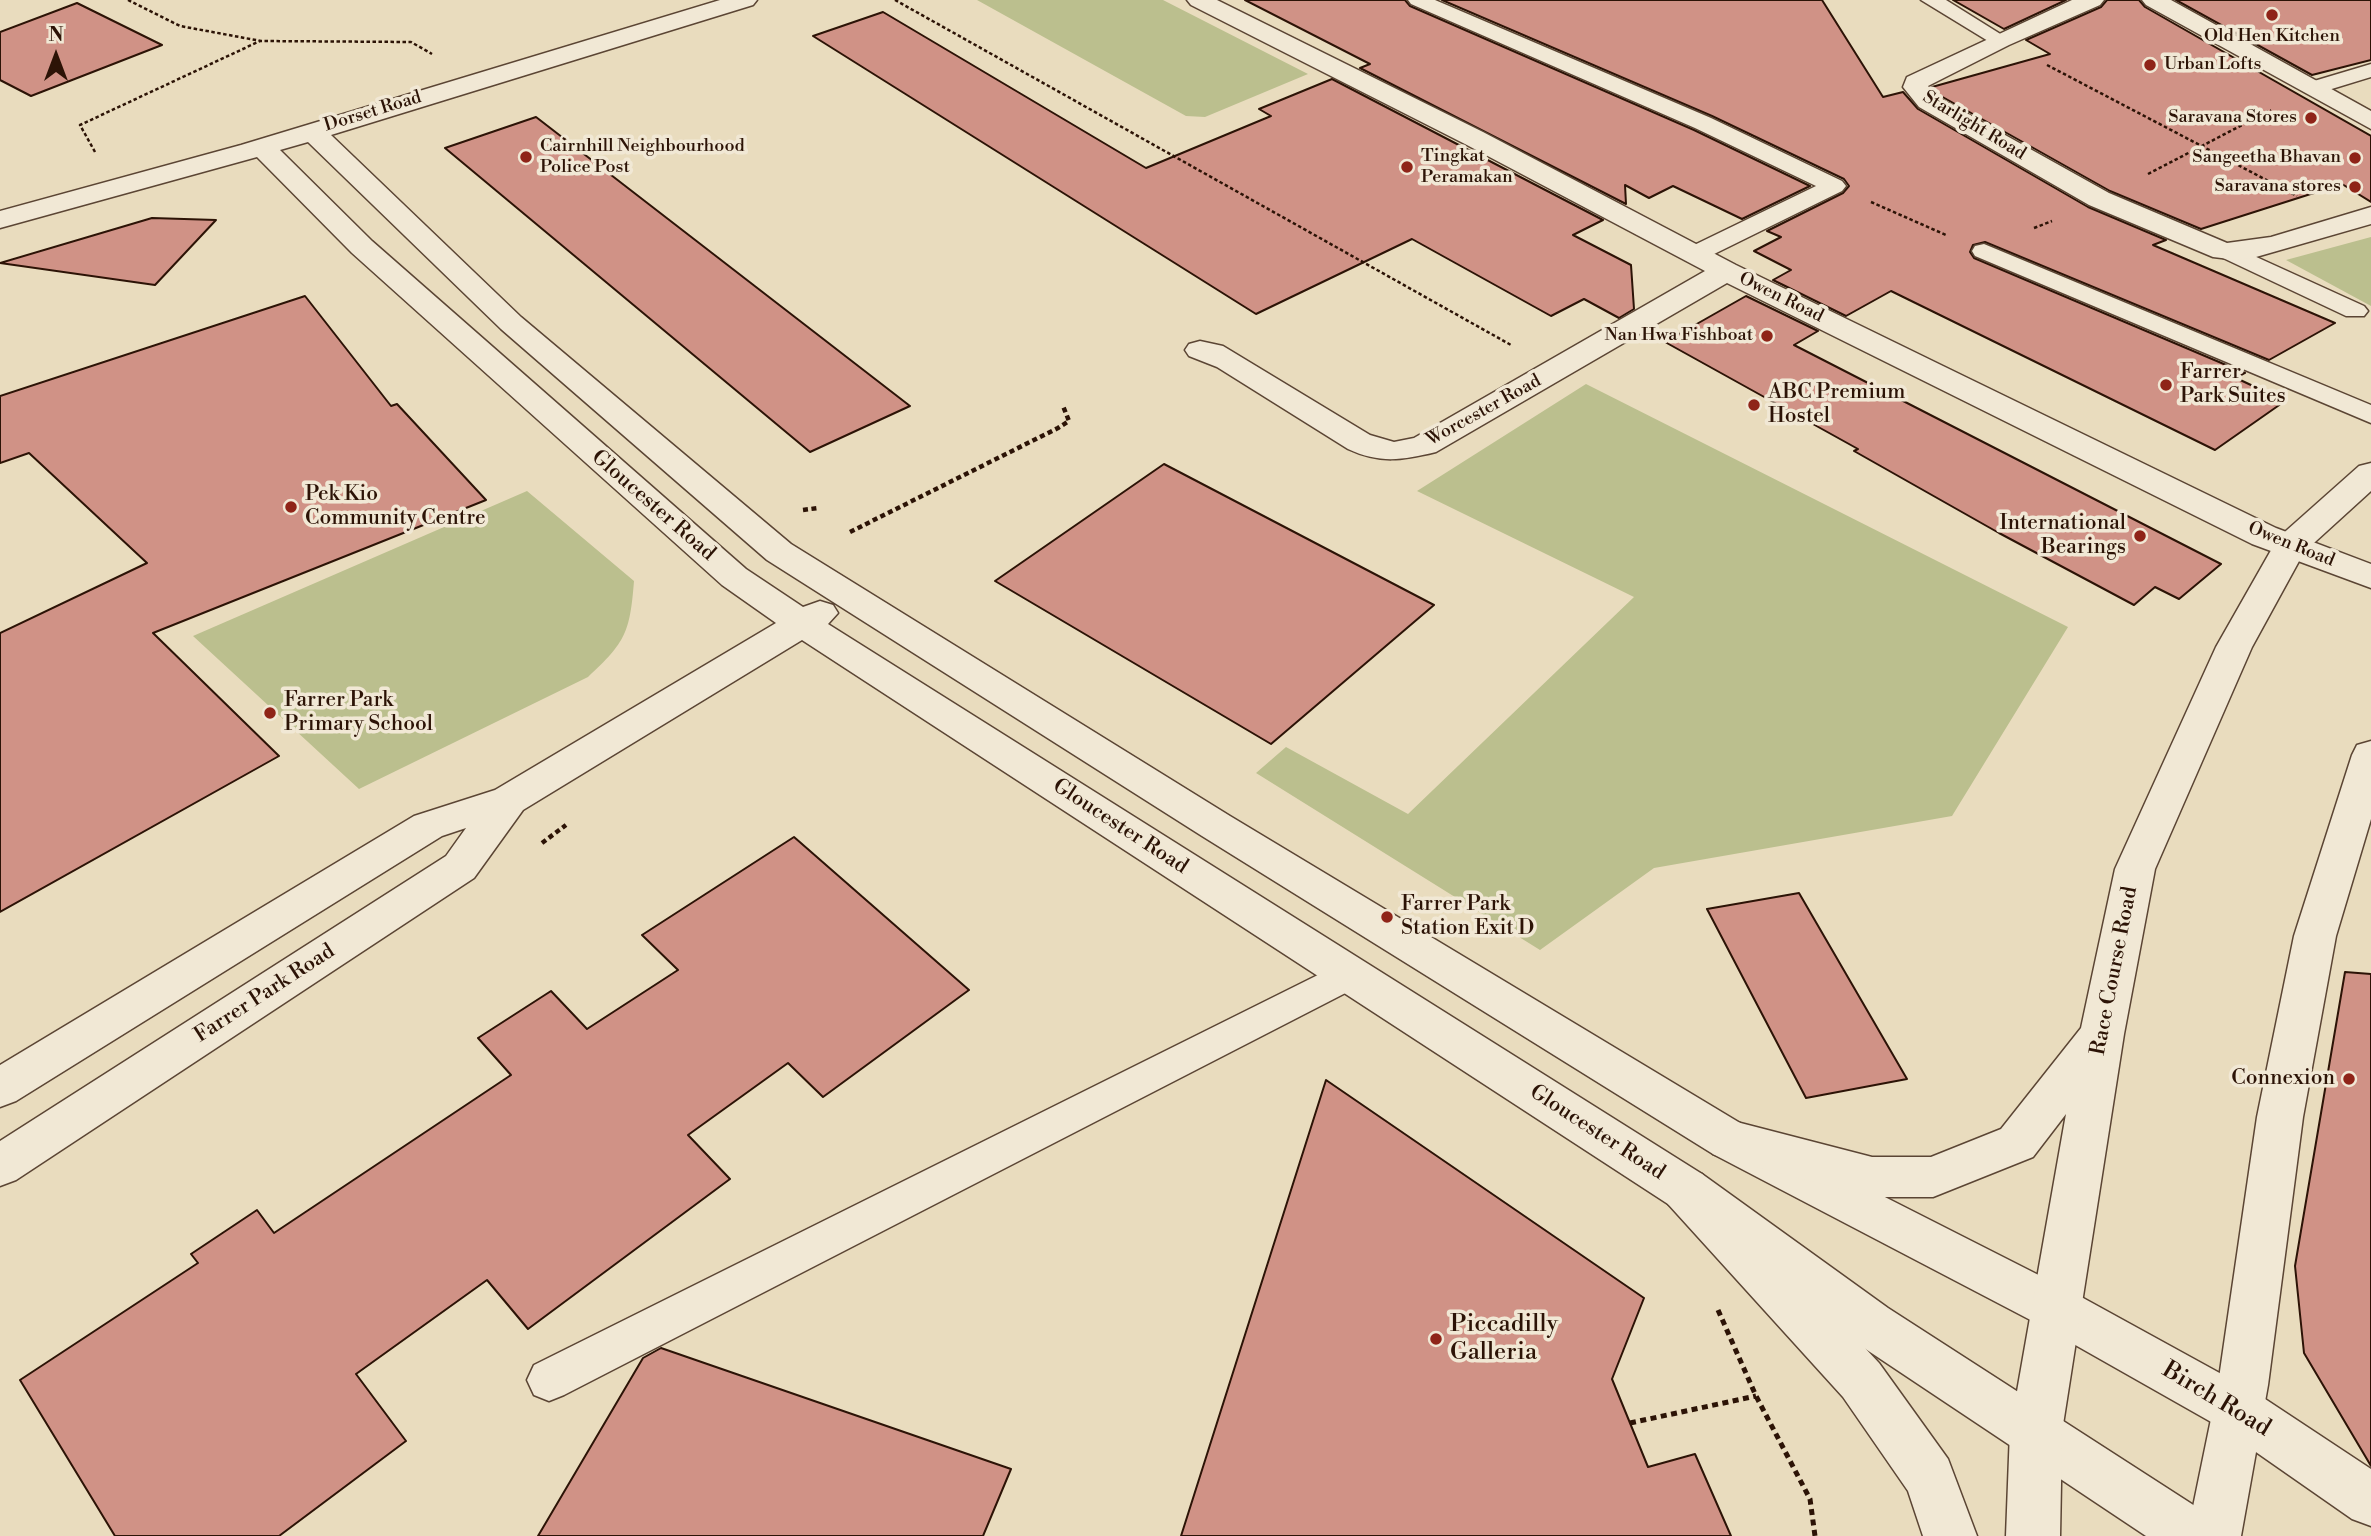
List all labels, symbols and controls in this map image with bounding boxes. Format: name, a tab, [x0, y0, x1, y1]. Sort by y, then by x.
marker: Old Hen Kitchen	[2264, 7, 2280, 23]
north arrow	[21, 21, 91, 91]
text: N	[48, 23, 64, 47]
place label: Old Hen Kitchen	[2204, 26, 2340, 48]
place label: Urban Lofts	[2164, 54, 2262, 76]
marker: Urban Lofts	[2142, 57, 2158, 73]
street label: Dorset Road	[322, 87, 424, 137]
street label: Starlight Road	[1918, 87, 2030, 165]
place label: Saravana Stores	[2168, 107, 2297, 129]
marker: Saravana Stores	[2303, 110, 2319, 126]
place label: Cairnhill Neighbourhood Police Post	[540, 136, 745, 178]
place label: Tingkat Peramakan	[1421, 146, 1513, 188]
place label: Sangeetha Bhavan	[2192, 147, 2341, 169]
marker: Cairnhill Neighbourhood Police Post	[518, 149, 534, 165]
marker: Sangeetha Bhavan	[2347, 150, 2363, 166]
marker: Tingkat Peramakan	[1399, 159, 1415, 175]
place label: Saravana stores	[2214, 176, 2341, 198]
marker: Saravana stores	[2347, 179, 2363, 195]
street label: Owen Road	[1735, 268, 1827, 328]
place label: Nan Hwa Fishboat	[1605, 325, 1753, 347]
marker: Nan Hwa Fishboat	[1759, 328, 1775, 344]
place label: Farrer Park Suites	[2180, 360, 2286, 410]
street label: Worcester Road	[1423, 371, 1545, 451]
marker: Farrer Park Suites	[2158, 377, 2174, 393]
place label: ABC Premium Hostel	[1768, 380, 1905, 430]
marker: ABC Premium Hostel	[1746, 397, 1762, 413]
street label: Gloucester Road	[586, 445, 720, 567]
place label: Pek Kio Community Centre	[305, 482, 486, 532]
marker: Pek Kio Community Centre	[283, 499, 299, 515]
place label: International Bearings	[2000, 511, 2126, 561]
street label: Owen Road	[2244, 518, 2338, 572]
marker: International Bearings	[2132, 528, 2148, 544]
place label: Farrer Park Primary School	[284, 688, 433, 738]
marker: Farrer Park Primary School	[262, 705, 278, 721]
street label: Gloucester Road	[1048, 774, 1192, 880]
street label: Race Course Road	[2086, 885, 2144, 1057]
place label: Farrer Park Station Exit D	[1401, 892, 1534, 942]
marker: Farrer Park Station Exit D	[1379, 909, 1395, 925]
street label: Farrer Park Road	[190, 939, 340, 1049]
place label: Connexion	[2231, 1066, 2335, 1092]
marker: Connexion	[2341, 1071, 2357, 1087]
street label: Gloucester Road	[1525, 1080, 1669, 1186]
place label: Piccadilly Galleria	[1450, 1311, 1558, 1367]
marker: Piccadilly Galleria	[1428, 1331, 1444, 1347]
street label: Birch Road	[2156, 1356, 2276, 1444]

